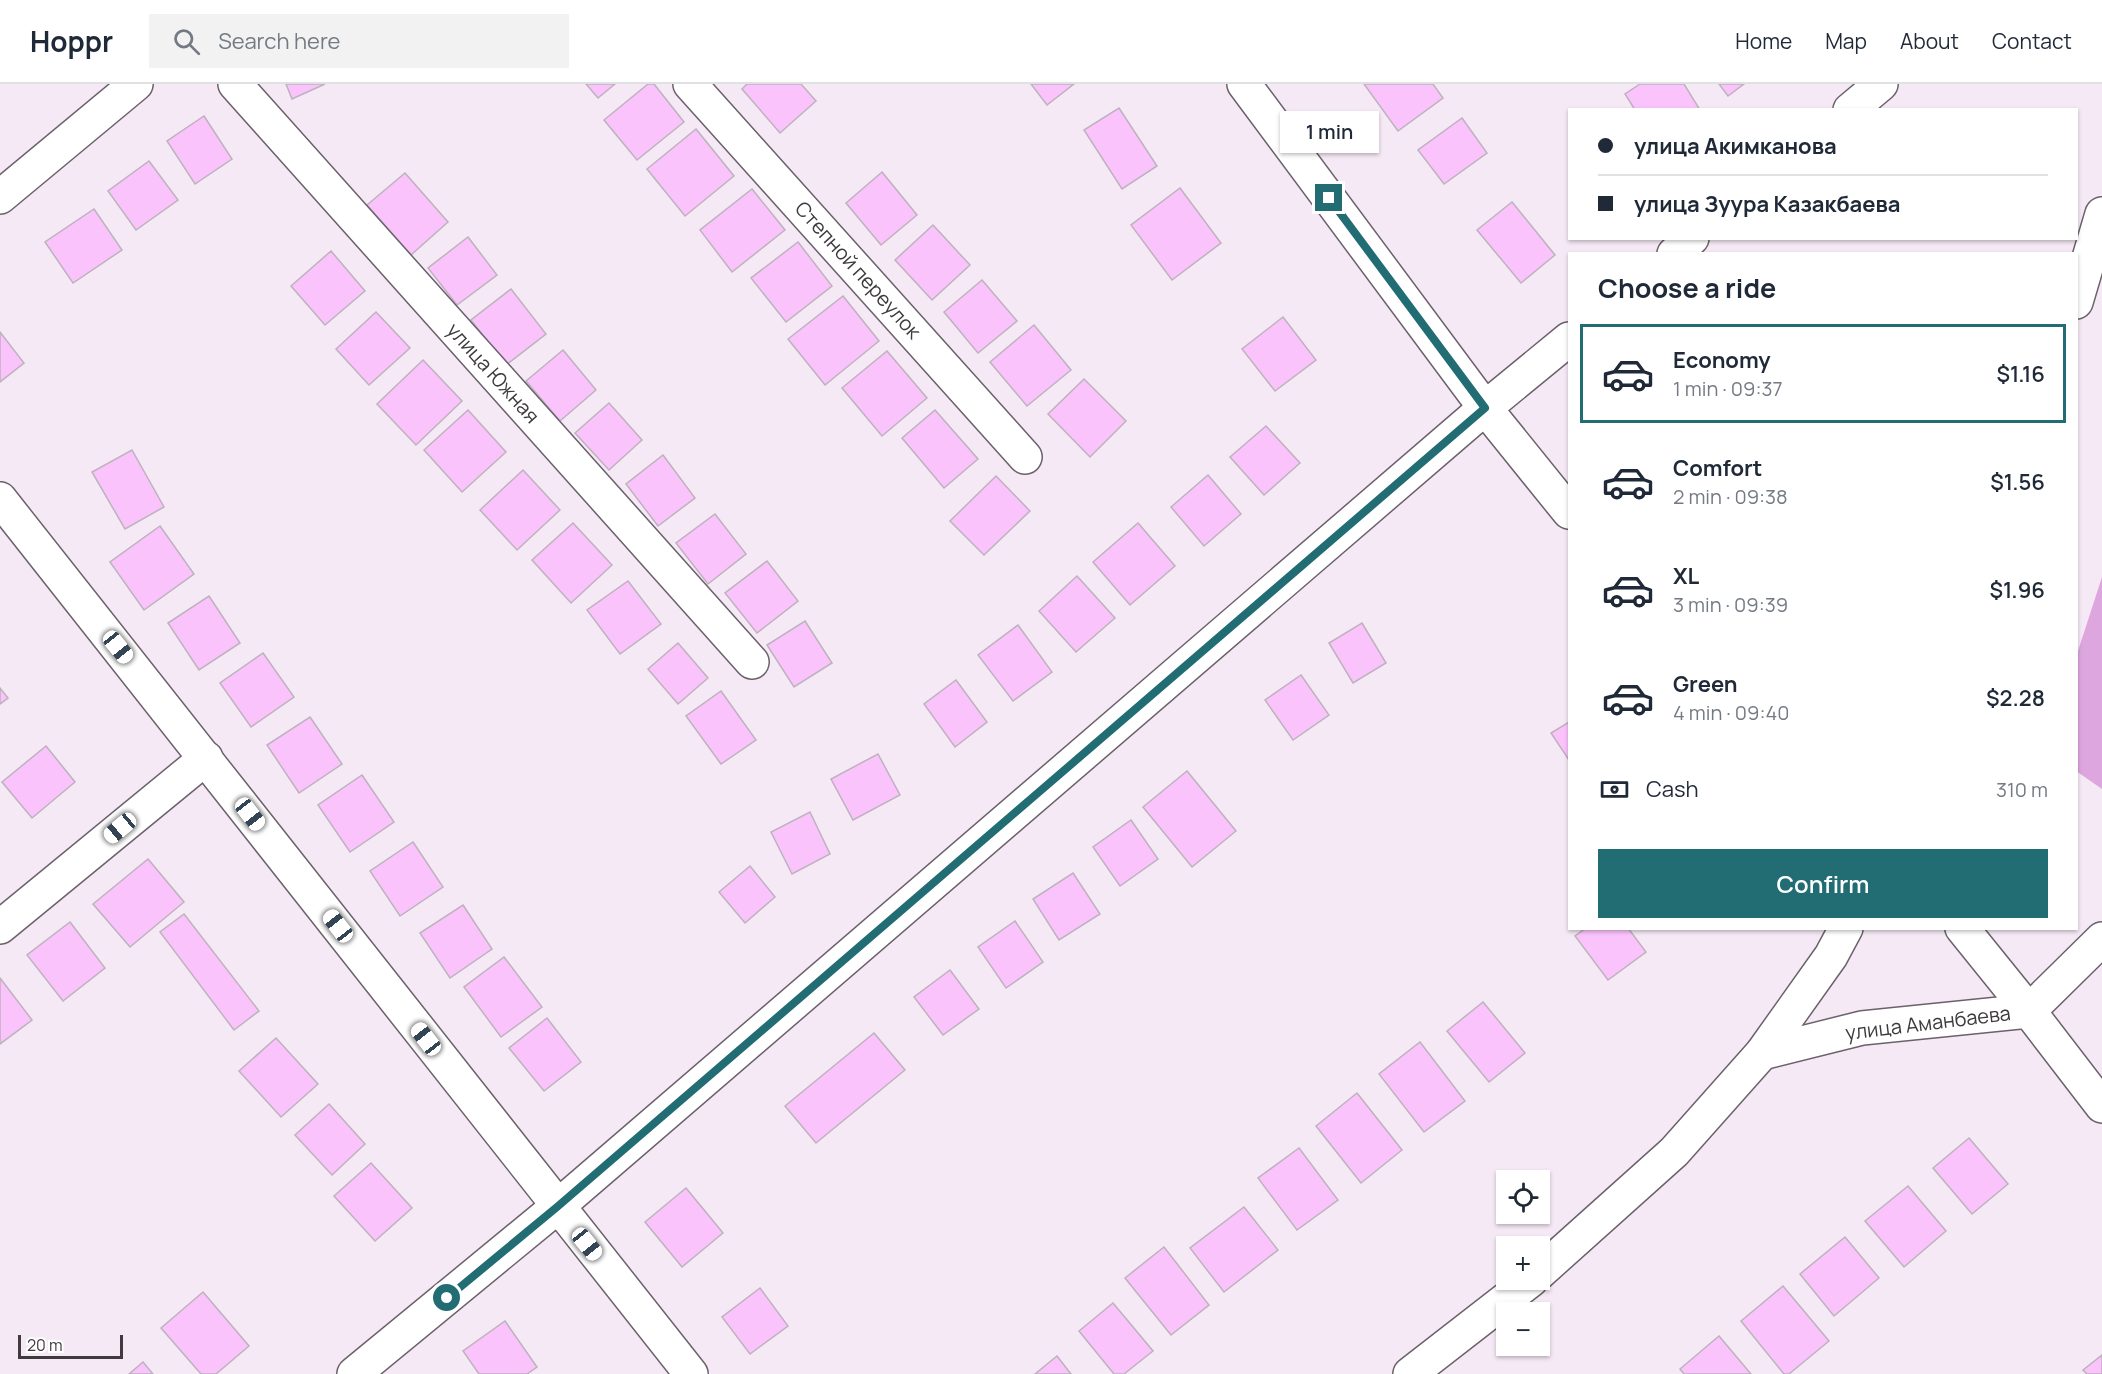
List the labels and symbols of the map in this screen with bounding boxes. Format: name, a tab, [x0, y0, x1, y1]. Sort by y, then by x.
callout: 1 min	[1280, 111, 1378, 153]
route end	[1315, 184, 1342, 211]
street label: Степной переулок	[789, 195, 928, 345]
street label: улица Южная	[441, 317, 546, 429]
car	[100, 627, 136, 667]
car	[232, 794, 268, 834]
car	[100, 810, 140, 846]
car	[320, 906, 356, 946]
street label: улица Аманбаева	[1844, 999, 2012, 1046]
car	[408, 1019, 444, 1059]
car	[569, 1224, 605, 1264]
route start	[433, 1284, 460, 1311]
scale bar	[18, 1332, 123, 1360]

